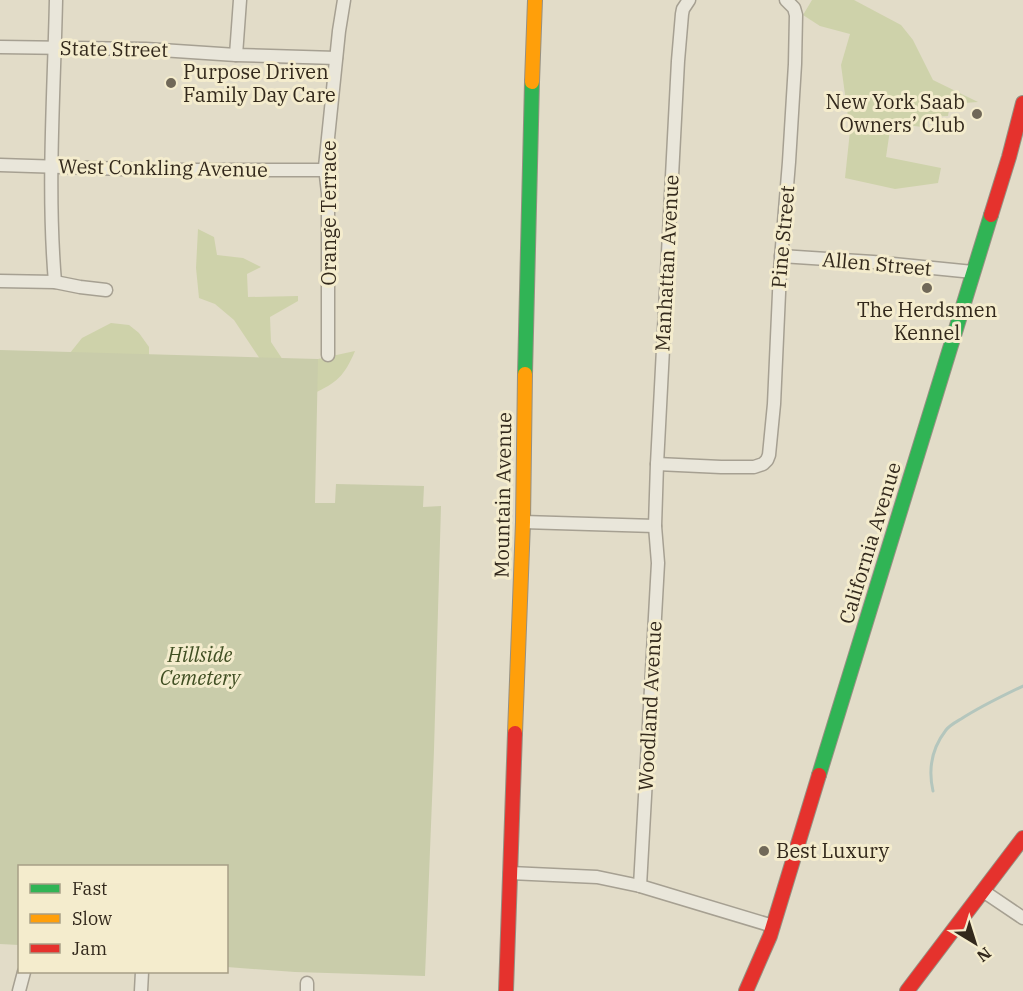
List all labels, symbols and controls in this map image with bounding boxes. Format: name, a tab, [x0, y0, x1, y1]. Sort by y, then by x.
street label: State Street	[60, 34, 168, 63]
place label: Purpose Driven Family Day Care	[183, 58, 336, 108]
marker: Purpose Driven Family Day Care	[164, 76, 178, 90]
place label: New York Saab Owners’ Club	[826, 88, 965, 138]
marker: New York Saab Owners’ Club	[970, 107, 984, 121]
street label: Orange Terrace	[315, 140, 342, 286]
street label: West Conkling Avenue	[58, 152, 268, 183]
street label: Manhattan Avenue	[648, 174, 685, 352]
street label: Pine Street	[765, 184, 800, 289]
street label: Allen Street	[821, 245, 933, 282]
marker: The Herdsmen Kennel	[920, 281, 934, 295]
place label: The Herdsmen Kennel	[857, 296, 998, 346]
street label: Mountain Avenue	[488, 412, 517, 578]
street label: California Avenue	[832, 459, 907, 627]
street label: Woodland Avenue	[632, 620, 667, 792]
park label: Hillside Cemetery	[160, 641, 242, 691]
place label: Best Luxury	[776, 837, 890, 864]
marker: Best Luxury	[757, 844, 771, 858]
legend	[18, 865, 228, 973]
text: Fast	[72, 877, 107, 900]
text: Slow	[72, 907, 112, 930]
north arrow	[945, 913, 1005, 973]
text: Jam	[72, 937, 107, 960]
text: N	[973, 943, 995, 967]

